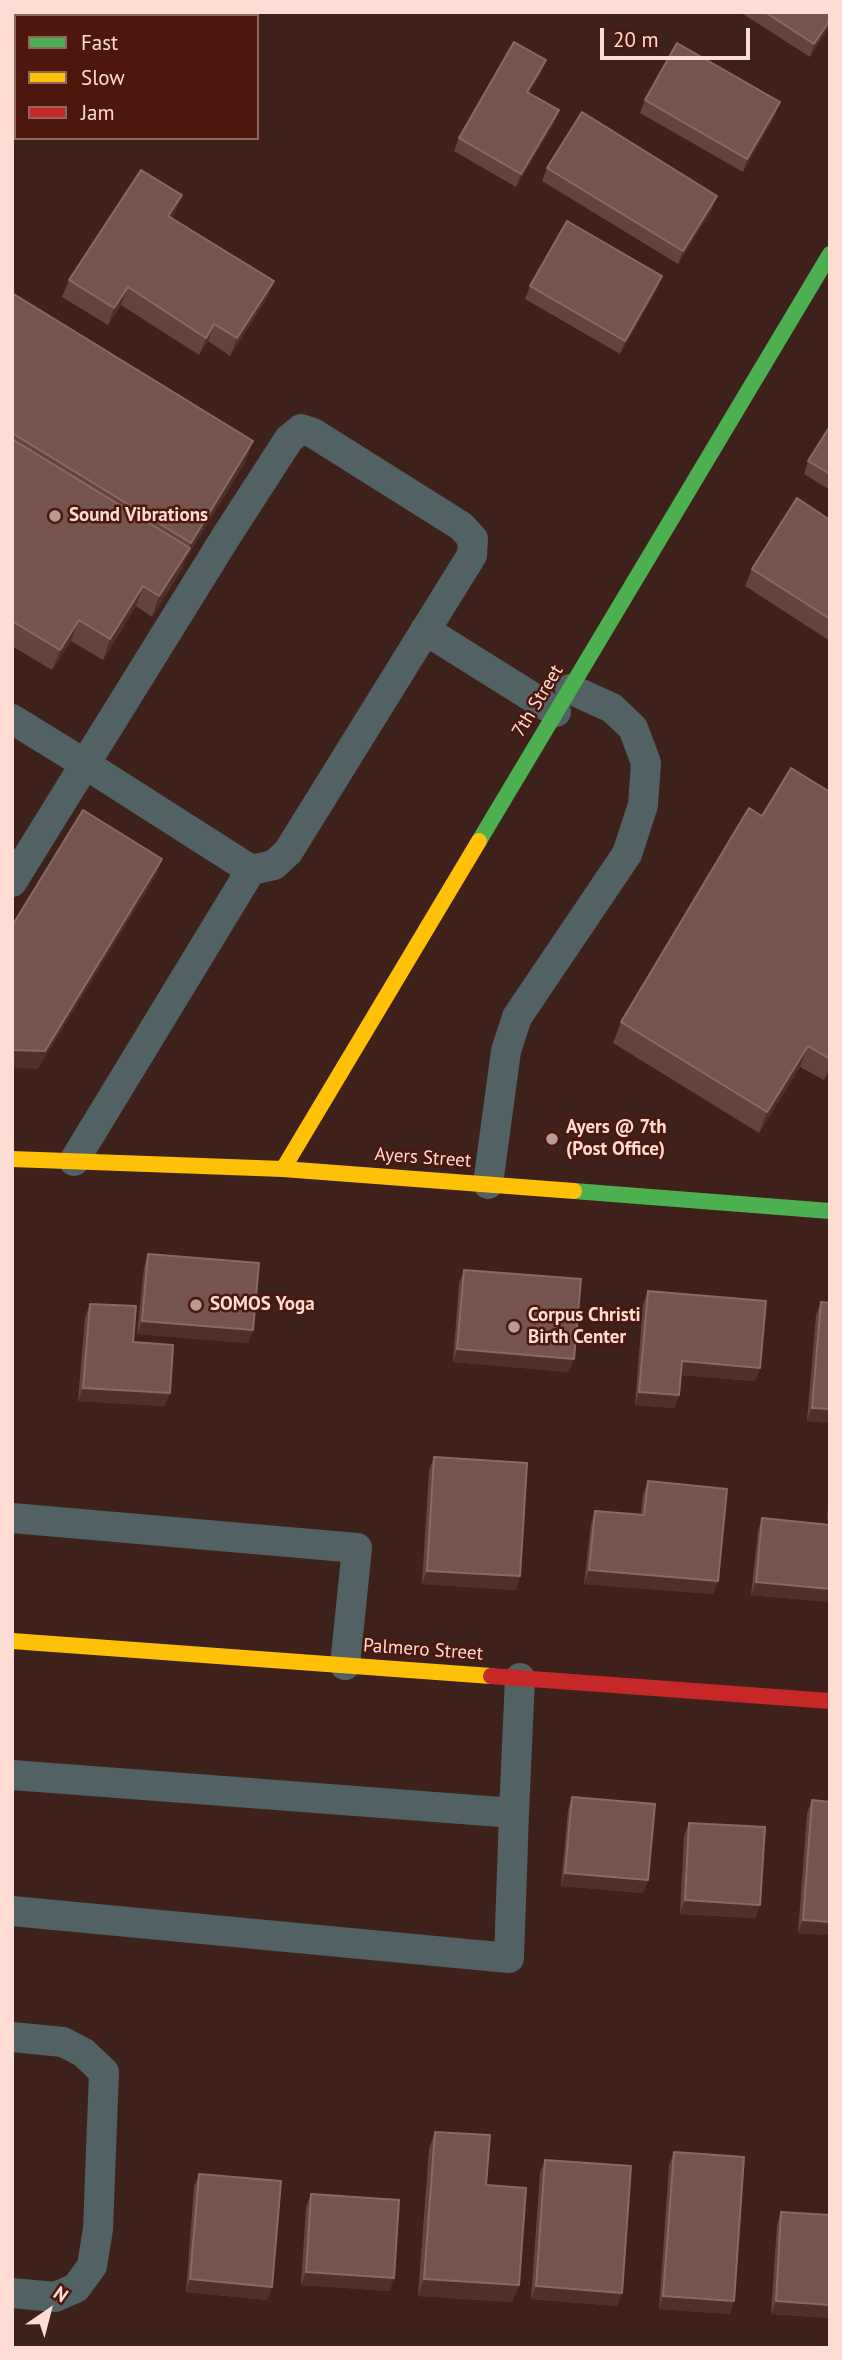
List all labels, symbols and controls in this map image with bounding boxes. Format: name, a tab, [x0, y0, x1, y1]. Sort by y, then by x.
legend	[14, 14, 259, 140]
scale bar	[604, 14, 754, 58]
text: 20 m	[613, 26, 659, 53]
text: Fast	[81, 29, 118, 56]
text: Slow	[81, 64, 125, 91]
text: Jam	[81, 99, 115, 126]
place label: Sound Vibrations	[69, 505, 208, 527]
marker: Sound Vibrations	[47, 508, 63, 524]
street label: 7th Street	[508, 661, 568, 741]
place label: Ayers @ 7th (Post Office)	[566, 1117, 667, 1161]
marker: Ayers @ 7th (Post Office)	[544, 1131, 560, 1147]
street label: Ayers Street	[374, 1143, 472, 1173]
place label: SOMOS Yoga	[210, 1294, 315, 1316]
marker: SOMOS Yoga	[188, 1297, 204, 1313]
place label: Corpus Christi Birth Center	[528, 1305, 641, 1349]
marker: Corpus Christi Birth Center	[506, 1319, 522, 1335]
street label: Palmero Street	[362, 1634, 484, 1666]
north arrow	[14, 2276, 84, 2346]
text: N	[49, 2280, 73, 2307]

